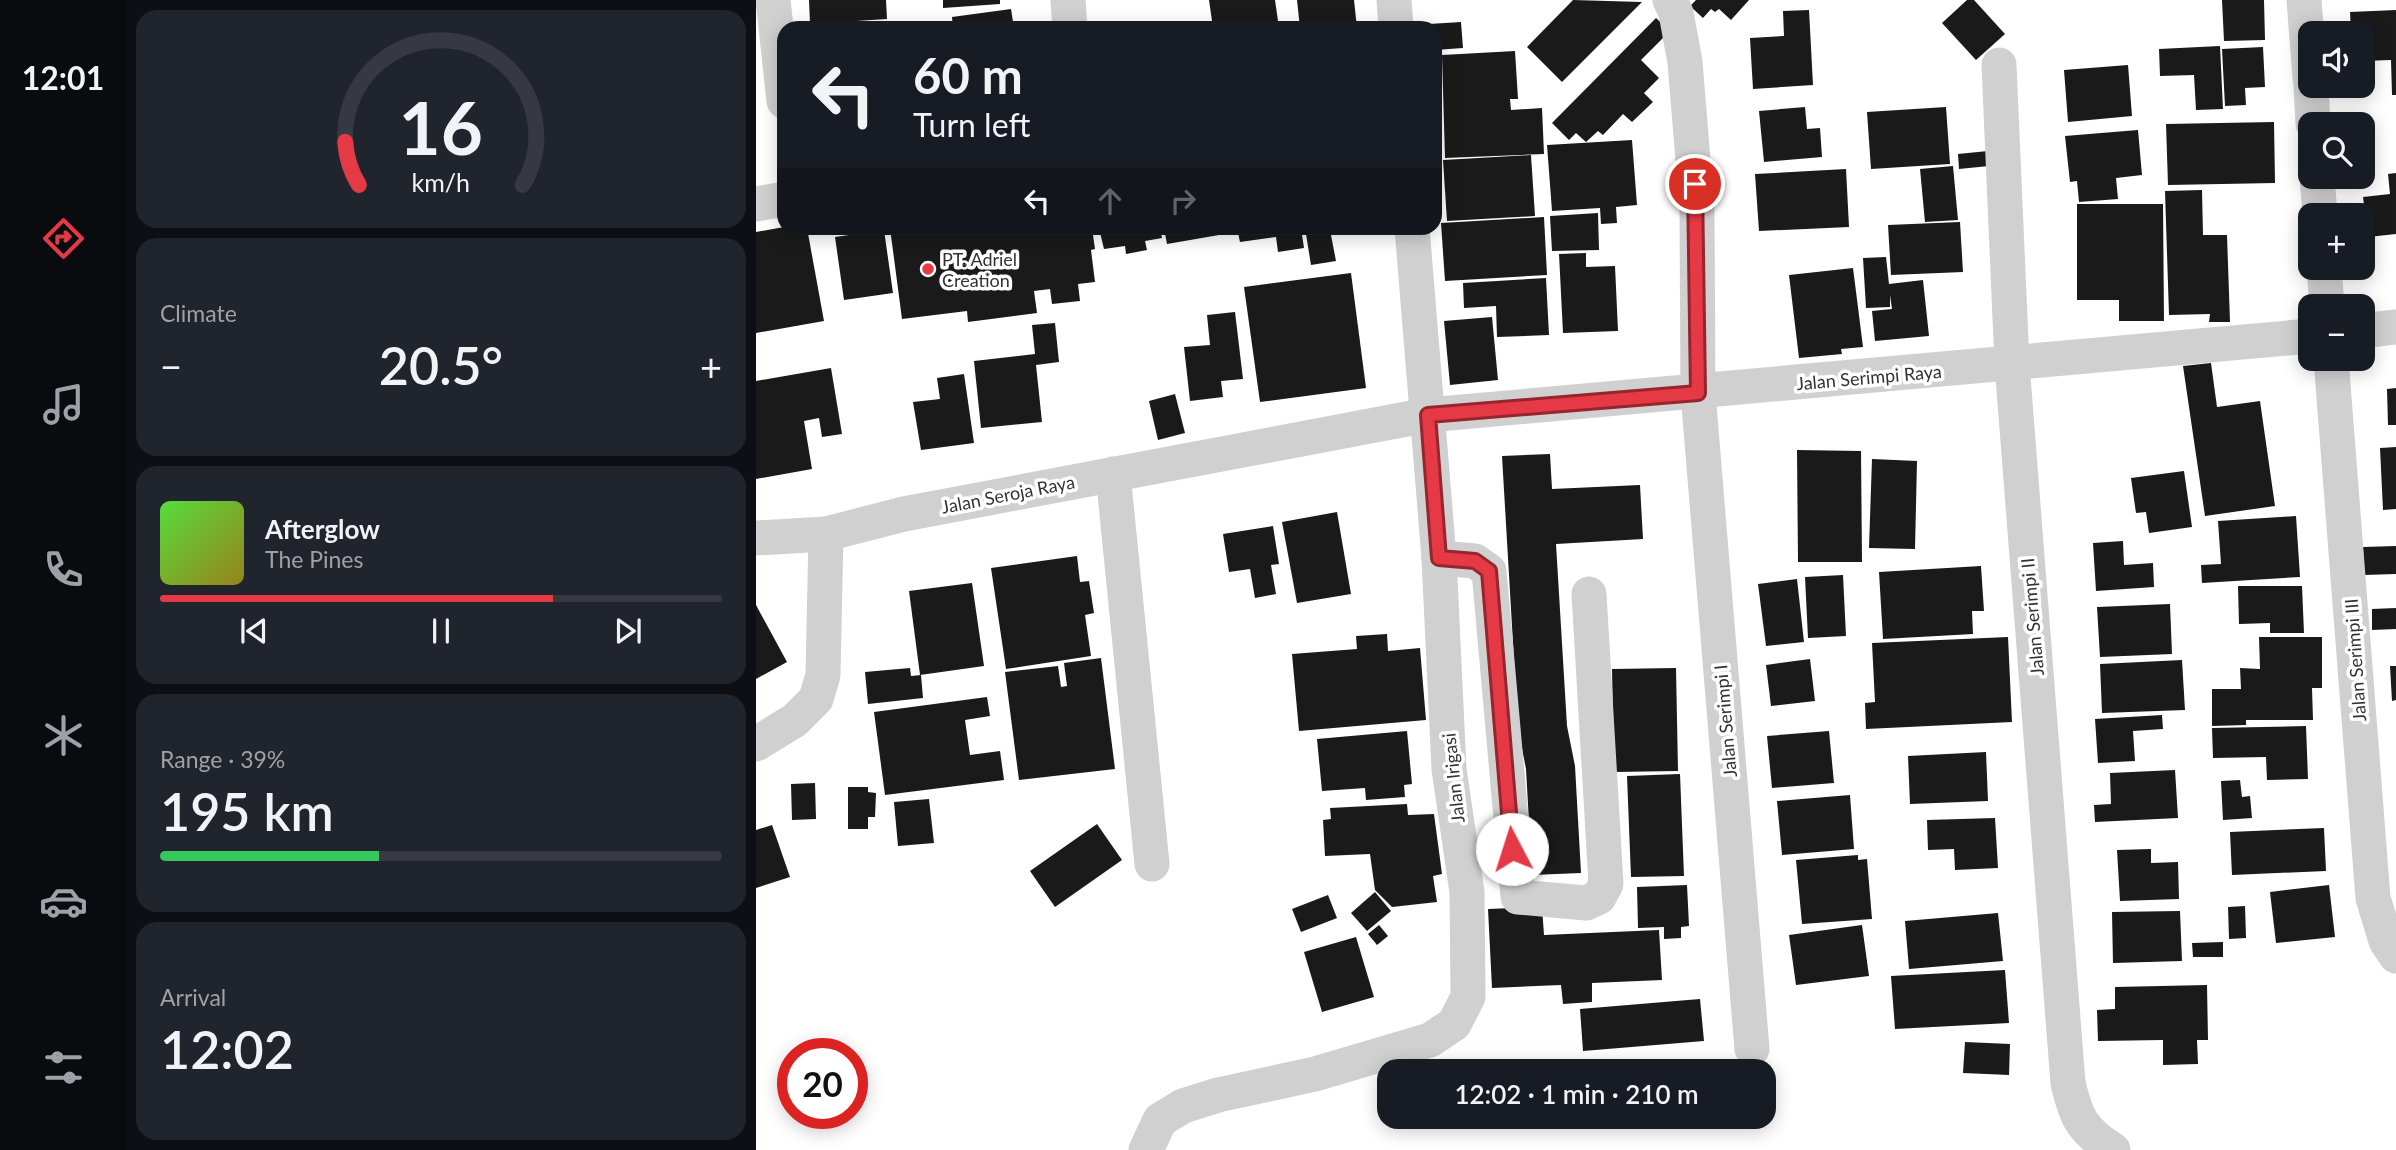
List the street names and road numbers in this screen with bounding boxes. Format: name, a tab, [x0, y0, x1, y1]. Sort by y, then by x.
street label: Jalan Serimpi Raya	[1795, 360, 1943, 394]
street label: Jalan Seroja Raya	[939, 470, 1077, 518]
street label: Jalan Serimpi II	[2016, 557, 2048, 677]
street label: Jalan Serimpi III	[2340, 598, 2370, 722]
street label: Jalan Serimpi I	[1709, 664, 1741, 778]
street label: Jalan Irigasi	[1437, 732, 1469, 824]

